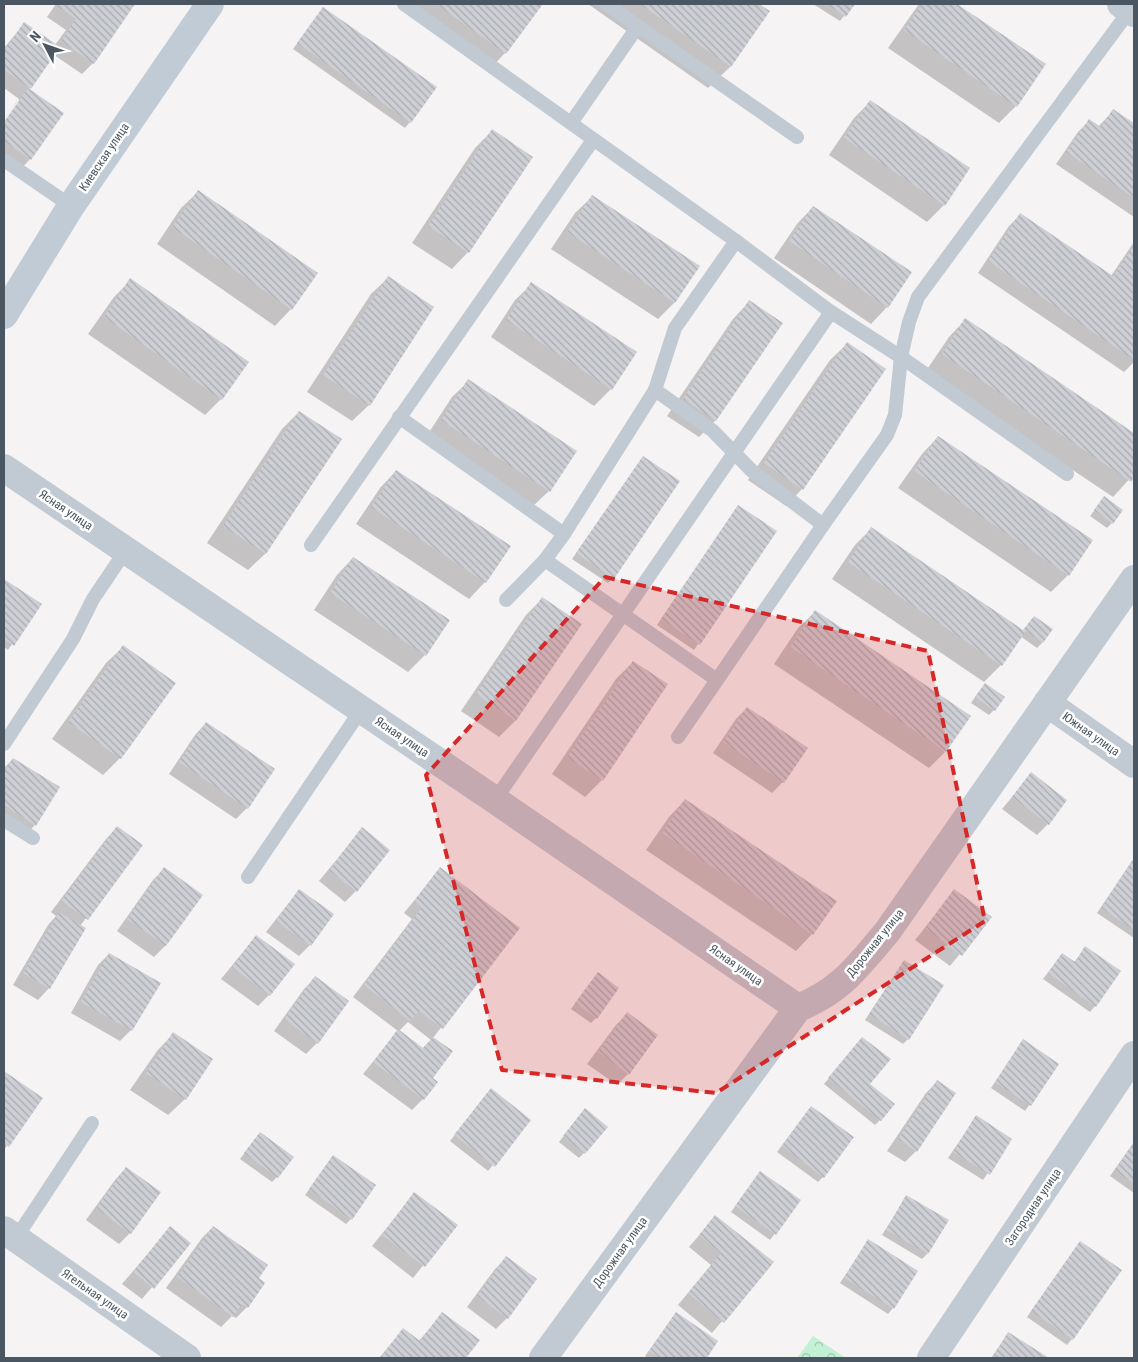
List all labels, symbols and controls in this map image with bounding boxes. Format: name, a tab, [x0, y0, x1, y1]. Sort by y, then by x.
north arrow	[20, 20, 70, 70]
text: N	[26, 28, 44, 45]
street label: Киевская улица	[76, 120, 132, 194]
street label: Ясная улица	[36, 487, 96, 533]
street label: Южная улица	[1060, 709, 1122, 759]
street label: Ясная улица	[372, 714, 432, 760]
street label: Дорожная улица	[843, 906, 907, 980]
street label: Ясная улица	[707, 942, 765, 989]
street label: Загородная улица	[1002, 1166, 1064, 1248]
street label: Дорожная улица	[590, 1214, 650, 1290]
street label: Ягельная улица	[59, 1266, 131, 1322]

